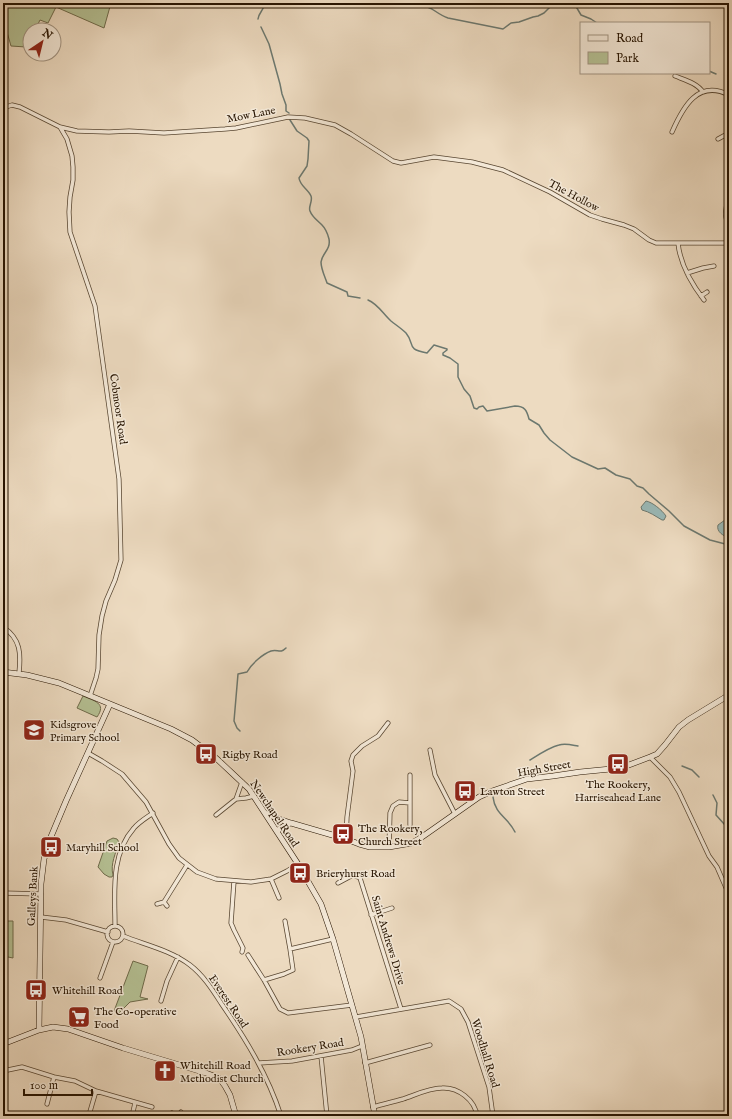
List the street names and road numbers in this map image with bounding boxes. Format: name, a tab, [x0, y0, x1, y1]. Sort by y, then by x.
street label: Mow Lane	[226, 103, 277, 127]
street label: The Hollow	[546, 177, 602, 215]
street label: Cobmoor Road	[106, 373, 130, 446]
street label: High Street	[516, 757, 572, 781]
street label: Newchapel Road	[247, 777, 302, 850]
street label: Galleys Bank	[24, 866, 42, 926]
street label: Saint Andrews Drive	[368, 894, 408, 987]
street label: Everest Road	[205, 972, 251, 1031]
street label: Woodhall Road	[468, 1017, 502, 1090]
street label: Rookery Road	[276, 1036, 345, 1060]

